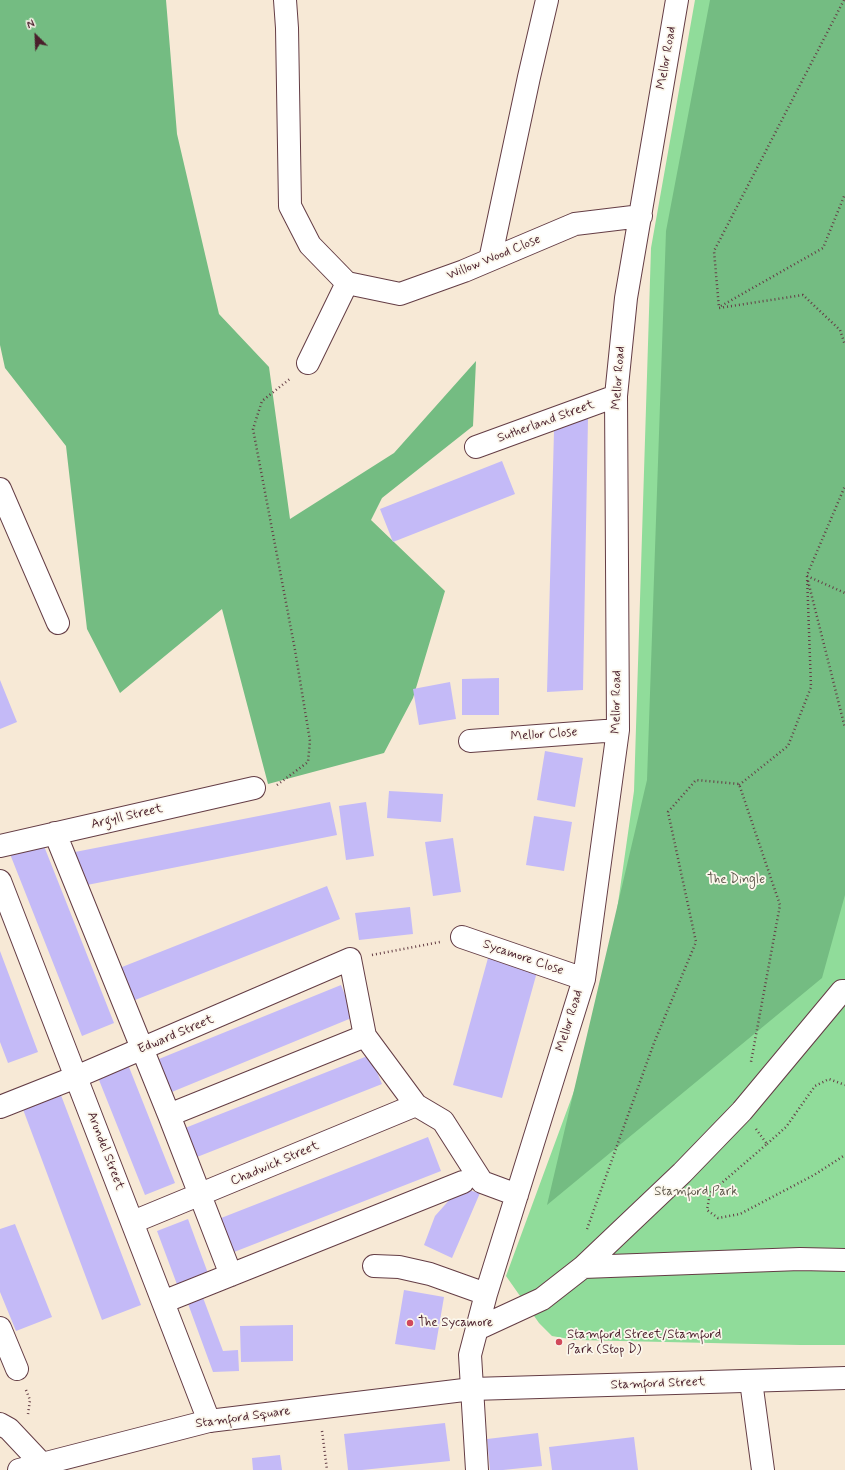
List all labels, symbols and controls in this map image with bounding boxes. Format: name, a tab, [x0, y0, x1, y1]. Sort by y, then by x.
north arrow	[16, 16, 56, 56]
text: N	[25, 17, 37, 33]
street label: Mellor Road	[654, 25, 680, 91]
street label: Willow Wood Close	[445, 232, 543, 284]
street label: Mellor Road	[609, 346, 629, 410]
street label: Sutherland Street	[495, 397, 597, 447]
street label: Mellor Road	[609, 670, 625, 734]
street label: Mellor Close	[510, 725, 578, 745]
street label: Argyll Street	[90, 801, 164, 833]
park label: The Dingle	[707, 872, 765, 888]
street label: Sycamore Close	[481, 937, 565, 979]
street label: Mellor Road	[553, 988, 587, 1054]
street label: Edward Street	[136, 1012, 216, 1058]
street label: Arundel Street	[83, 1110, 127, 1192]
street label: Chadwick Street	[228, 1138, 322, 1190]
park label: Stamford Park	[654, 1184, 738, 1200]
place label: The Sycamore	[418, 1315, 493, 1331]
marker: The Sycamore	[405, 1318, 415, 1328]
place label: Stamford Street/Stamford Park (Stop D)	[567, 1327, 721, 1358]
marker: Stamford Street/Stamford Park (Stop D)	[554, 1337, 564, 1347]
street label: Stamford Street	[610, 1375, 706, 1393]
street label: Stamford Square	[195, 1404, 291, 1432]

